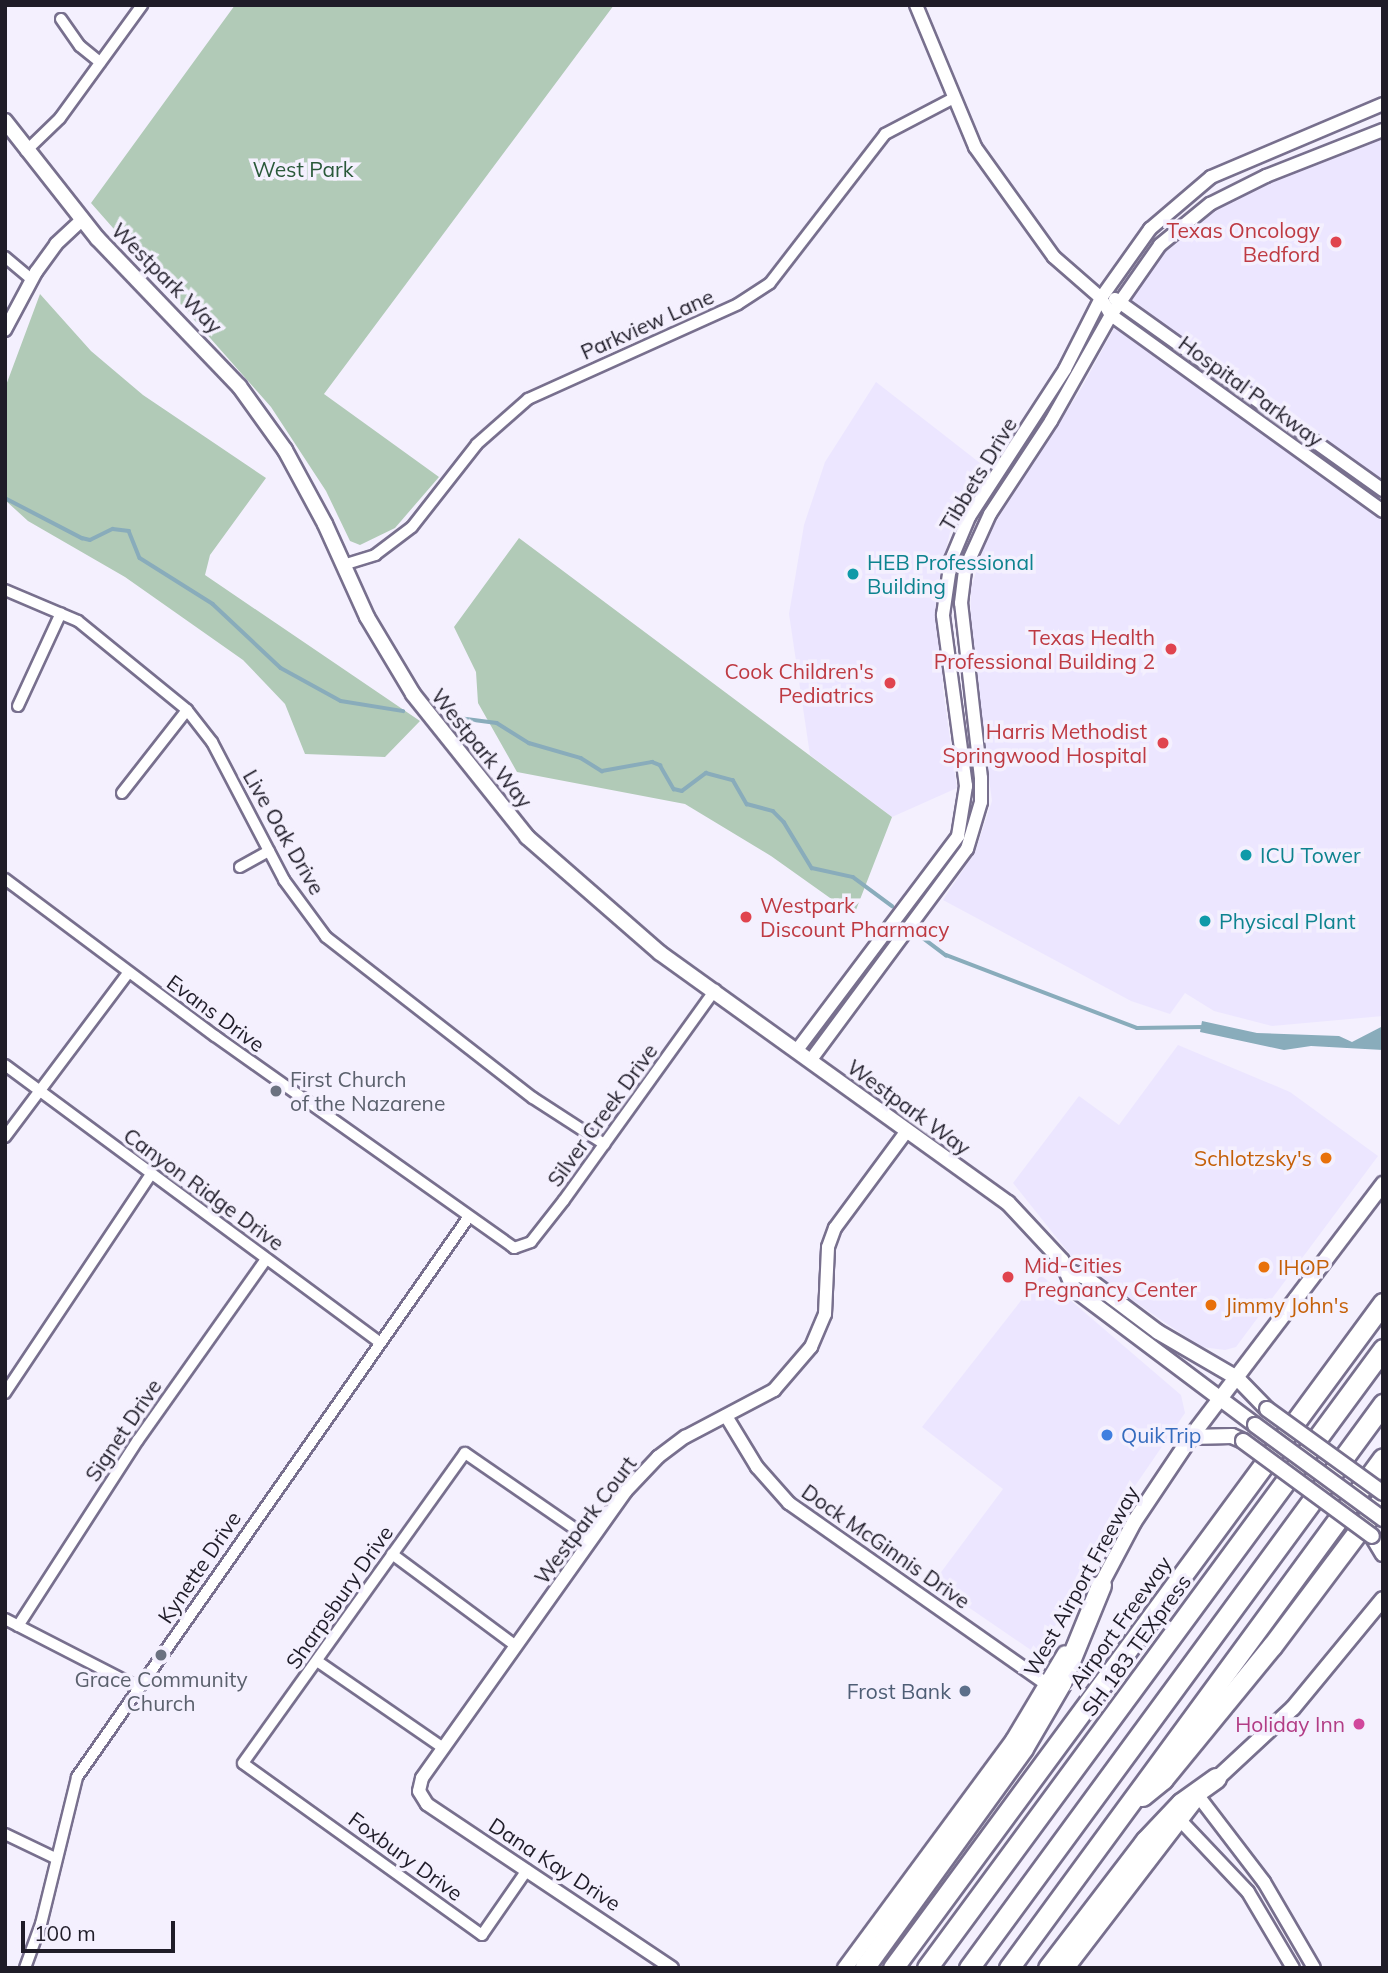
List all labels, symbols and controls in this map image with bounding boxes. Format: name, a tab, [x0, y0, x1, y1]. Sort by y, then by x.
park label: West Park	[253, 156, 353, 182]
street label: Westpark Way	[106, 217, 228, 339]
place label: Texas Oncology Bedford	[1166, 217, 1320, 267]
marker: Texas Oncology Bedford	[1326, 232, 1346, 252]
street label: Parkview Lane	[577, 283, 717, 365]
street label: Hospital Parkway	[1174, 330, 1328, 452]
street label: Tibbets Drive	[934, 413, 1022, 535]
place label: HEB Professional Building	[867, 549, 1034, 599]
marker: HEB Professional Building	[845, 566, 861, 582]
place label: Texas Health Professional Building 2	[934, 624, 1155, 674]
marker: Texas Health Professional Building 2	[1161, 639, 1181, 659]
place label: Cook Children's Pediatrics	[725, 658, 874, 708]
marker: Cook Children's Pediatrics	[880, 673, 900, 693]
street label: Westpark Way	[426, 683, 538, 813]
place label: Harris Methodist Springwood Hospital	[943, 718, 1147, 768]
marker: Harris Methodist Springwood Hospital	[1153, 733, 1173, 753]
street label: Live Oak Drive	[238, 765, 330, 899]
place label: ICU Tower	[1260, 842, 1361, 868]
marker: ICU Tower	[1238, 847, 1254, 863]
place label: Westpark Discount Pharmacy	[760, 892, 949, 942]
place label: Physical Plant	[1219, 908, 1356, 934]
marker: Westpark Discount Pharmacy	[738, 909, 754, 925]
marker: Physical Plant	[1197, 913, 1213, 929]
street label: Evans Drive	[162, 969, 270, 1057]
street label: Silver Creek Drive	[542, 1039, 662, 1191]
street label: Westpark Way	[842, 1054, 976, 1160]
place label: First Church of the Nazarene	[290, 1066, 445, 1116]
marker: First Church of the Nazarene	[268, 1083, 284, 1099]
street label: Canyon Ridge Drive	[119, 1122, 289, 1256]
place label: Schlotzsky's	[1194, 1145, 1312, 1171]
marker: Schlotzsky's	[1318, 1150, 1334, 1166]
place label: Mid-Cities Pregnancy Center	[1024, 1252, 1197, 1302]
place label: IHOP	[1278, 1254, 1329, 1280]
marker: IHOP	[1256, 1259, 1272, 1275]
marker: Mid-Cities Pregnancy Center	[998, 1267, 1018, 1287]
place label: Jimmy John's	[1225, 1292, 1349, 1318]
marker: Jimmy John's	[1203, 1297, 1219, 1313]
street label: Signet Drive	[80, 1374, 166, 1486]
place label: QuikTrip	[1121, 1422, 1201, 1448]
marker: QuikTrip	[1099, 1427, 1115, 1443]
street label: Westpark Court	[529, 1451, 641, 1589]
street label: Dock McGinnis Drive	[797, 1479, 975, 1613]
street label: West Airport Freeway	[1018, 1481, 1144, 1681]
street label: Kynette Drive	[152, 1506, 246, 1628]
street label: Sharpsbury Drive	[280, 1521, 398, 1673]
street label: Airport Freeway	[1064, 1551, 1176, 1693]
street label: SH 183 TEXpress	[1076, 1569, 1196, 1721]
marker: Grace Community Church	[153, 1647, 169, 1663]
place label: Grace Community Church	[74, 1666, 248, 1716]
place label: Frost Bank	[847, 1678, 951, 1704]
marker: Frost Bank	[957, 1683, 973, 1699]
place label: Holiday Inn	[1235, 1711, 1345, 1737]
marker: Holiday Inn	[1351, 1716, 1367, 1732]
street label: Foxbury Drive	[344, 1806, 468, 1906]
street label: Dana Kay Drive	[484, 1812, 626, 1916]
scale bar	[24, 1906, 178, 1950]
text: 100 m	[34, 1920, 96, 1946]

